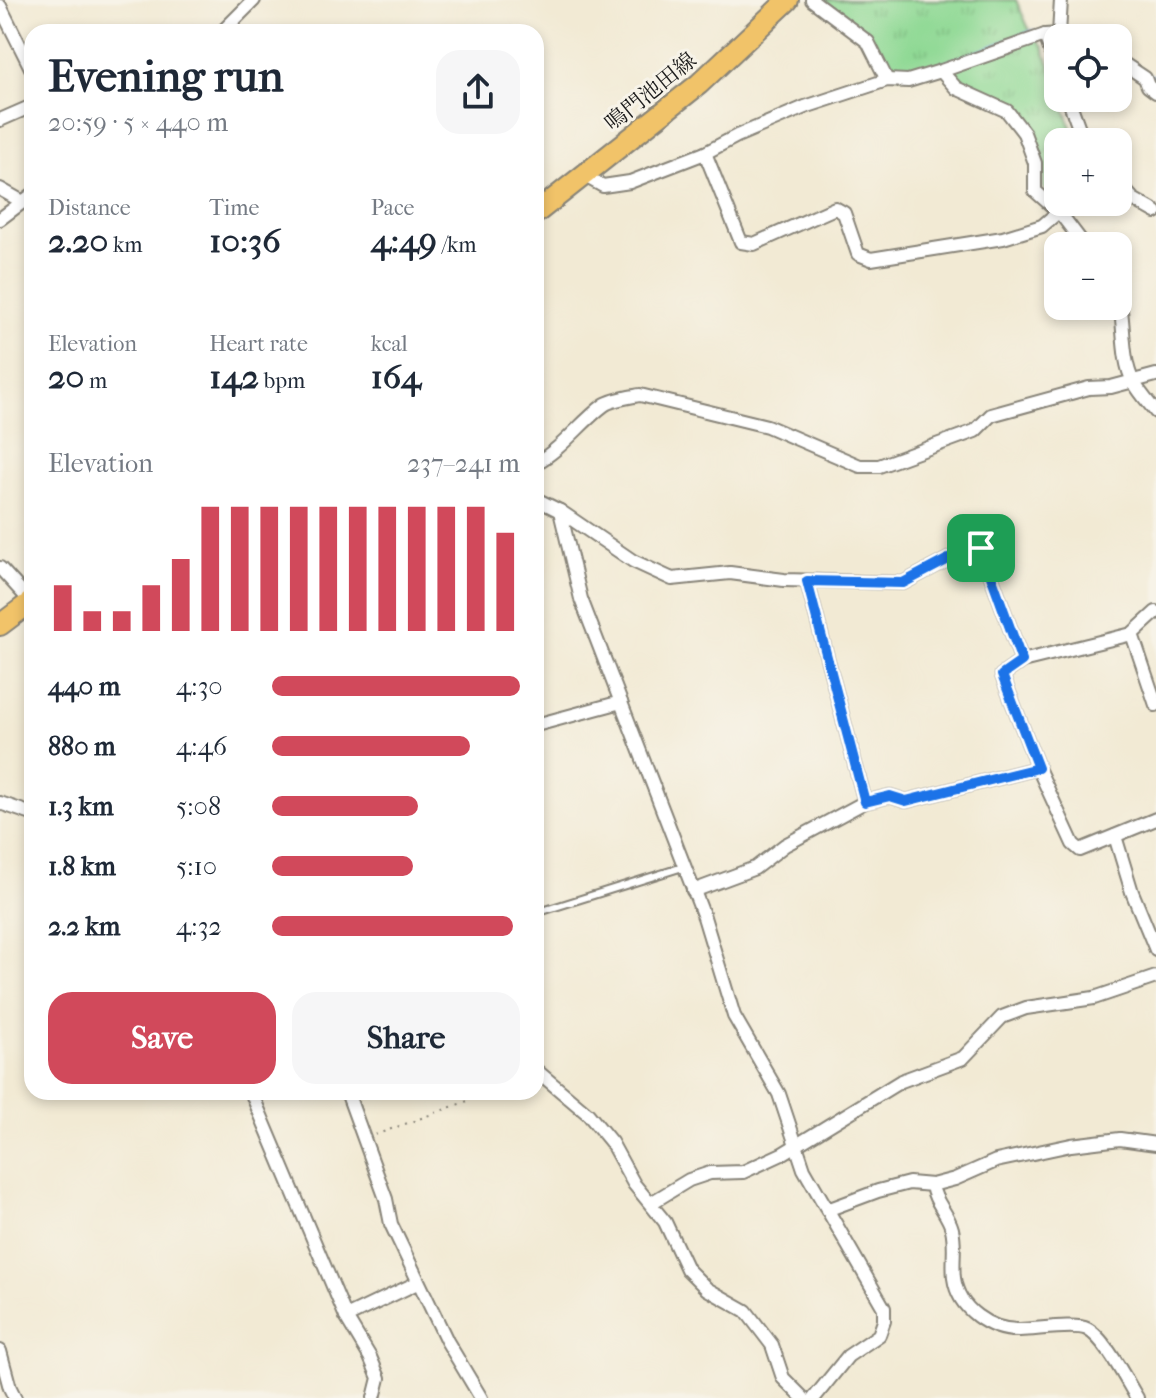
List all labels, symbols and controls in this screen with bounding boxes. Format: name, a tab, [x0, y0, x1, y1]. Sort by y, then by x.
map controls	[1044, 24, 1132, 320]
button: locate	[1044, 24, 1132, 112]
street label: 鳴門池田線	[600, 47, 702, 136]
button: share	[436, 50, 520, 134]
text: Evening run	[48, 51, 283, 102]
text: 20:59 · 5 × 440 m	[48, 107, 228, 138]
button: +	[1044, 128, 1132, 216]
text: Distance	[48, 195, 131, 221]
text: Time	[209, 195, 259, 221]
text: Pace	[371, 195, 414, 221]
text: 2.20	[48, 221, 108, 261]
text: 10:36	[209, 221, 281, 261]
text: 4:49	[371, 221, 437, 261]
text: km	[108, 232, 143, 258]
text: /km	[437, 232, 477, 258]
button: −	[1044, 232, 1132, 320]
text: Elevation	[48, 331, 137, 357]
text: Heart rate	[209, 331, 308, 357]
text: kcal	[371, 331, 408, 357]
text: 20	[48, 357, 84, 397]
text: 142	[209, 357, 259, 397]
text: 164	[371, 357, 421, 397]
text: m	[84, 368, 107, 394]
text: bpm	[259, 368, 305, 394]
text: Elevation	[48, 448, 153, 479]
text: 237–241 m	[407, 448, 520, 479]
pin	[947, 514, 1015, 582]
icon: arrive	[959, 526, 1003, 570]
text: 440 m	[48, 671, 120, 702]
text: 4:30	[176, 671, 223, 702]
text: 880 m	[48, 731, 116, 762]
text: 4:46	[176, 731, 227, 762]
text: 1.3 km	[48, 791, 114, 822]
text: 5:08	[176, 791, 221, 822]
text: 1.8 km	[48, 851, 116, 882]
text: 5:10	[176, 851, 217, 882]
text: 2.2 km	[48, 911, 120, 942]
text: 4:32	[176, 911, 222, 942]
button: Save	[48, 992, 276, 1084]
button: Share	[292, 992, 520, 1084]

